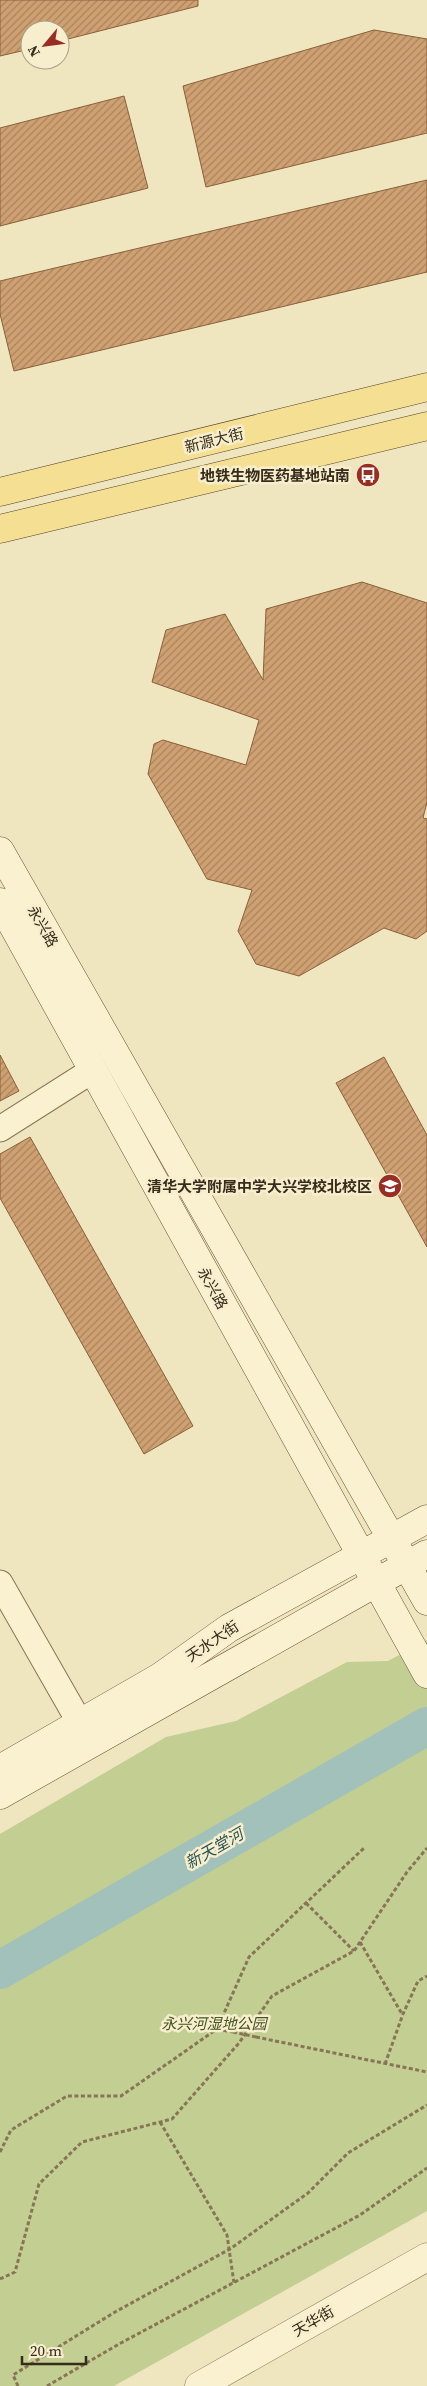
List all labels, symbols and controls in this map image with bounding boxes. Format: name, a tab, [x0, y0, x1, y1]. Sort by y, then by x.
north arrow	[20, 20, 70, 70]
text: N	[22, 42, 45, 61]
street label: 新源大街	[182, 423, 246, 457]
bus stop icon: 地铁生物医药基地站南	[355, 462, 381, 488]
place label: 地铁生物医药基地站南	[200, 465, 350, 486]
street label: 永兴路	[23, 901, 63, 951]
school or university icon: 清华大学附属中学大兴学校北校区	[377, 1173, 403, 1199]
place label: 清华大学附属中学大兴学校北校区	[147, 1176, 372, 1197]
street label: 永兴路	[193, 1263, 233, 1313]
street label: 天水大街	[181, 1616, 243, 1666]
water label: 新天堂河	[181, 1821, 250, 1874]
park label: 永兴河湿地公园	[161, 2013, 268, 2034]
street label: 天华街	[288, 2301, 338, 2341]
scale bar	[22, 2334, 86, 2366]
text: 20 m	[30, 2340, 62, 2361]

